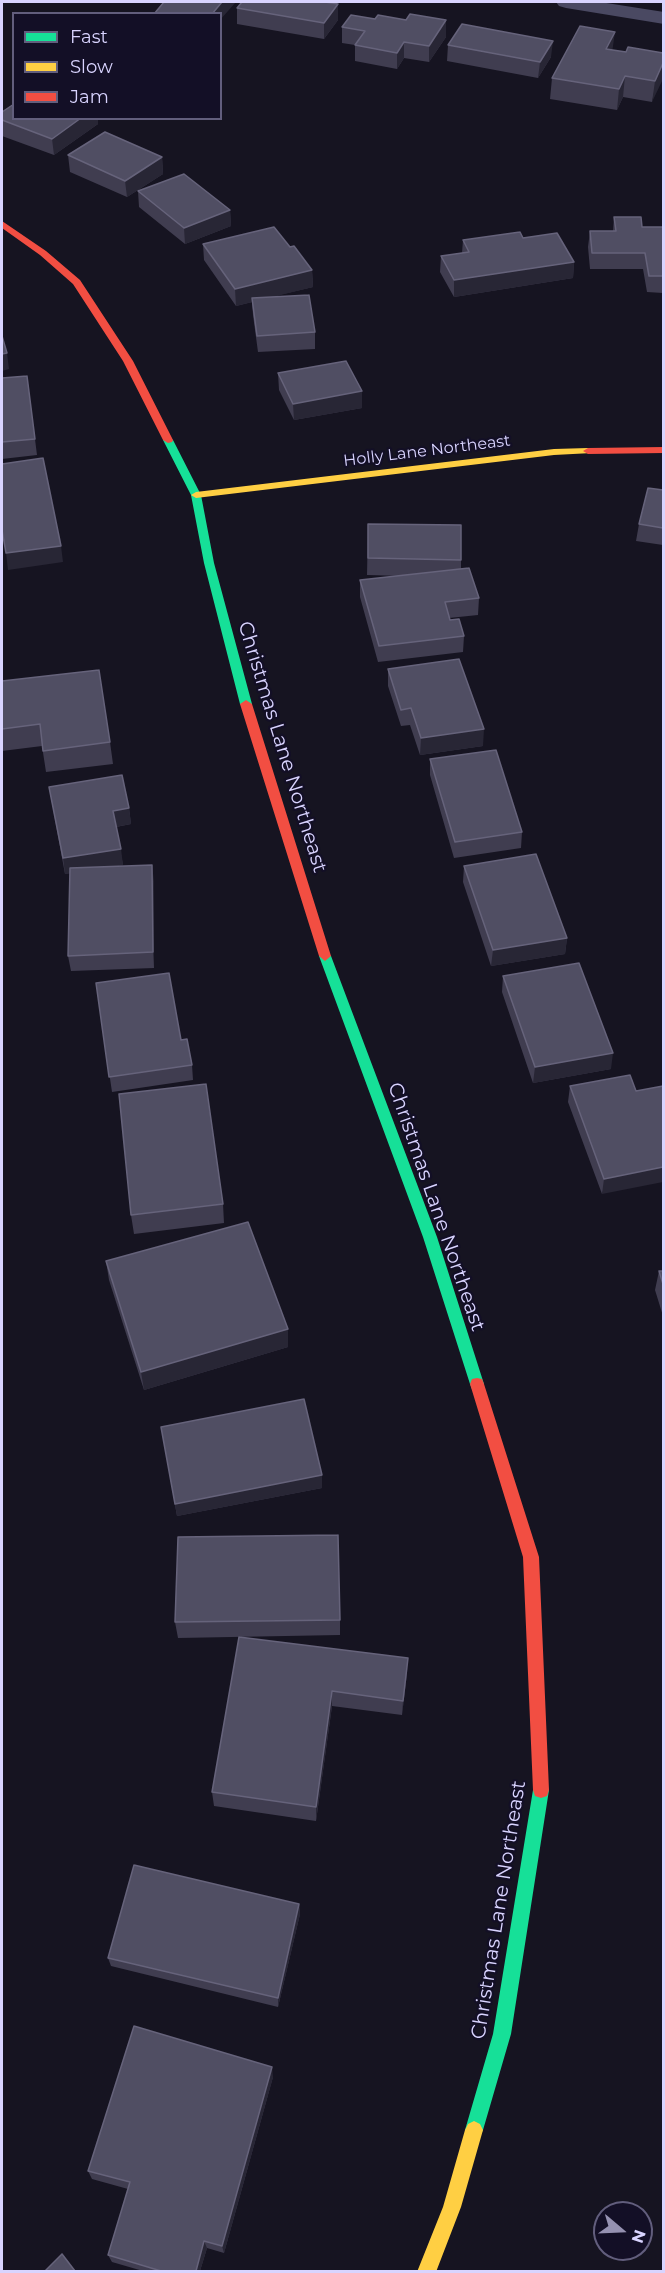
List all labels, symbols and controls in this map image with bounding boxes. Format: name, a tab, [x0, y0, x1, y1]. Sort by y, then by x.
legend	[12, 12, 222, 120]
text: Fast	[70, 26, 108, 48]
text: Slow	[70, 56, 113, 78]
text: Jam	[70, 86, 109, 108]
street label: Holly Lane Northeast	[342, 431, 512, 471]
street label: Christmas Lane Northeast	[232, 618, 332, 876]
street label: Christmas Lane Northeast	[382, 1079, 490, 1335]
street label: Christmas Lane Northeast	[467, 1779, 531, 2041]
north arrow	[593, 2201, 653, 2261]
text: N	[628, 2227, 650, 2246]

